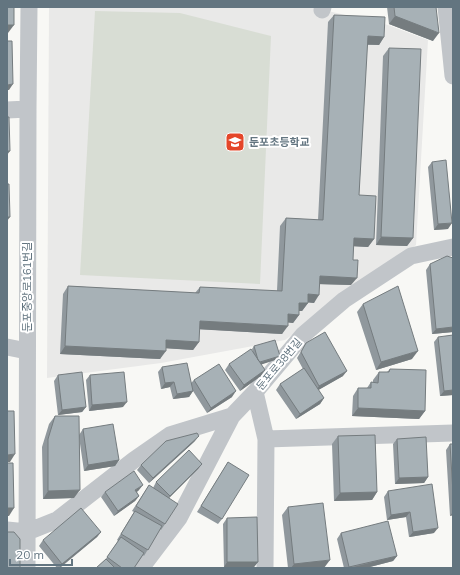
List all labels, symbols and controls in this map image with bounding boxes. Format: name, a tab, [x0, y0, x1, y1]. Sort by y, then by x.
school or university icon: 둔포초등학교	[224, 131, 246, 153]
place label: 둔포초등학교	[249, 135, 310, 149]
street label: 둔포중앙로161번길	[20, 242, 34, 332]
street label: 둔포로38번길	[253, 335, 305, 393]
scale bar	[10, 541, 72, 567]
text: 20 m	[16, 547, 44, 562]

